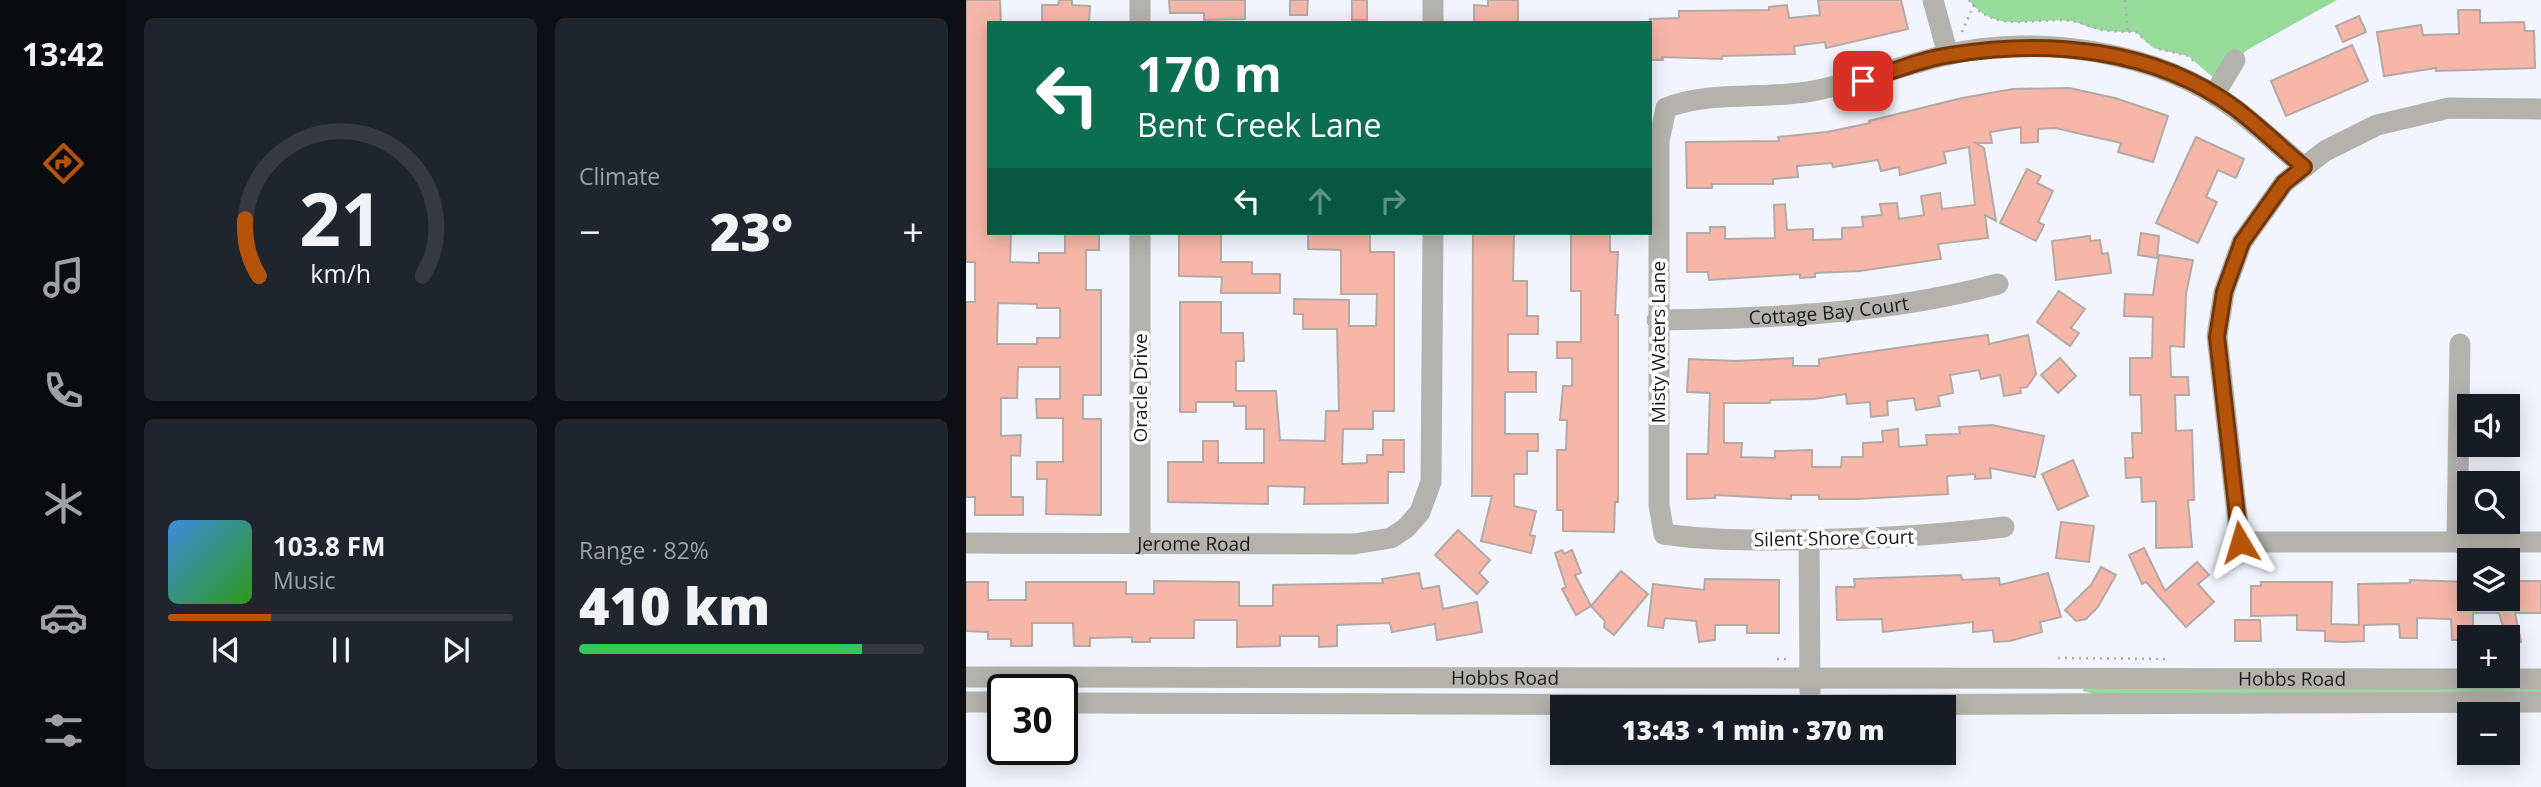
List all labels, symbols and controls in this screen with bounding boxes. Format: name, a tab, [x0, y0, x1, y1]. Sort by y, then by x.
text: 13:42	[22, 32, 104, 75]
text: 170 m	[1137, 40, 1282, 106]
icon: left	[1022, 49, 1113, 140]
pin	[1833, 51, 1893, 111]
icon: arrive	[1844, 62, 1882, 100]
text: Bent Creek Lane	[1137, 103, 1381, 146]
icon: directions	[39, 139, 88, 188]
text: Climate	[579, 160, 660, 192]
text: 21	[299, 168, 382, 267]
icon: left	[1228, 182, 1266, 220]
icon: ahead	[1301, 182, 1339, 220]
icon: right	[1374, 182, 1412, 220]
text: 23°	[710, 195, 793, 266]
text: −	[579, 205, 601, 257]
text: +	[902, 205, 924, 257]
icon: music	[39, 253, 88, 302]
text: km/h	[310, 255, 371, 289]
street label: Misty Waters Lane	[1645, 261, 1671, 423]
street label: Cottage Bay Court	[1748, 290, 1911, 331]
street label: Oracle Drive	[1127, 333, 1153, 443]
icon: phone	[39, 366, 88, 415]
map controls	[2457, 394, 2520, 765]
button: sound	[2457, 394, 2520, 457]
button: search	[2457, 471, 2520, 534]
icon: climate	[39, 479, 88, 528]
position arrow	[2203, 505, 2277, 579]
street label: Silent Shore Court	[1754, 524, 1915, 552]
text: 103.8 FM	[273, 528, 385, 564]
street label: Jerome Road	[1135, 530, 1251, 557]
text: Range · 82%	[579, 534, 709, 566]
button: layers	[2457, 548, 2520, 611]
text: Music	[273, 564, 336, 596]
text: 410 km	[579, 569, 770, 640]
icon: car	[39, 593, 88, 642]
button: +	[2457, 625, 2520, 688]
icon: previous	[207, 631, 245, 669]
icon: pause	[322, 631, 360, 669]
icon: next	[437, 631, 475, 669]
street label: Hobbs Road	[1451, 665, 1559, 691]
street label: Hobbs Road	[2238, 666, 2346, 692]
speed limit sign: 30	[987, 674, 1078, 765]
button: −	[2457, 702, 2520, 765]
icon: filters	[39, 706, 88, 755]
text: 13:43 · 1 min · 370 m	[1622, 712, 1884, 748]

